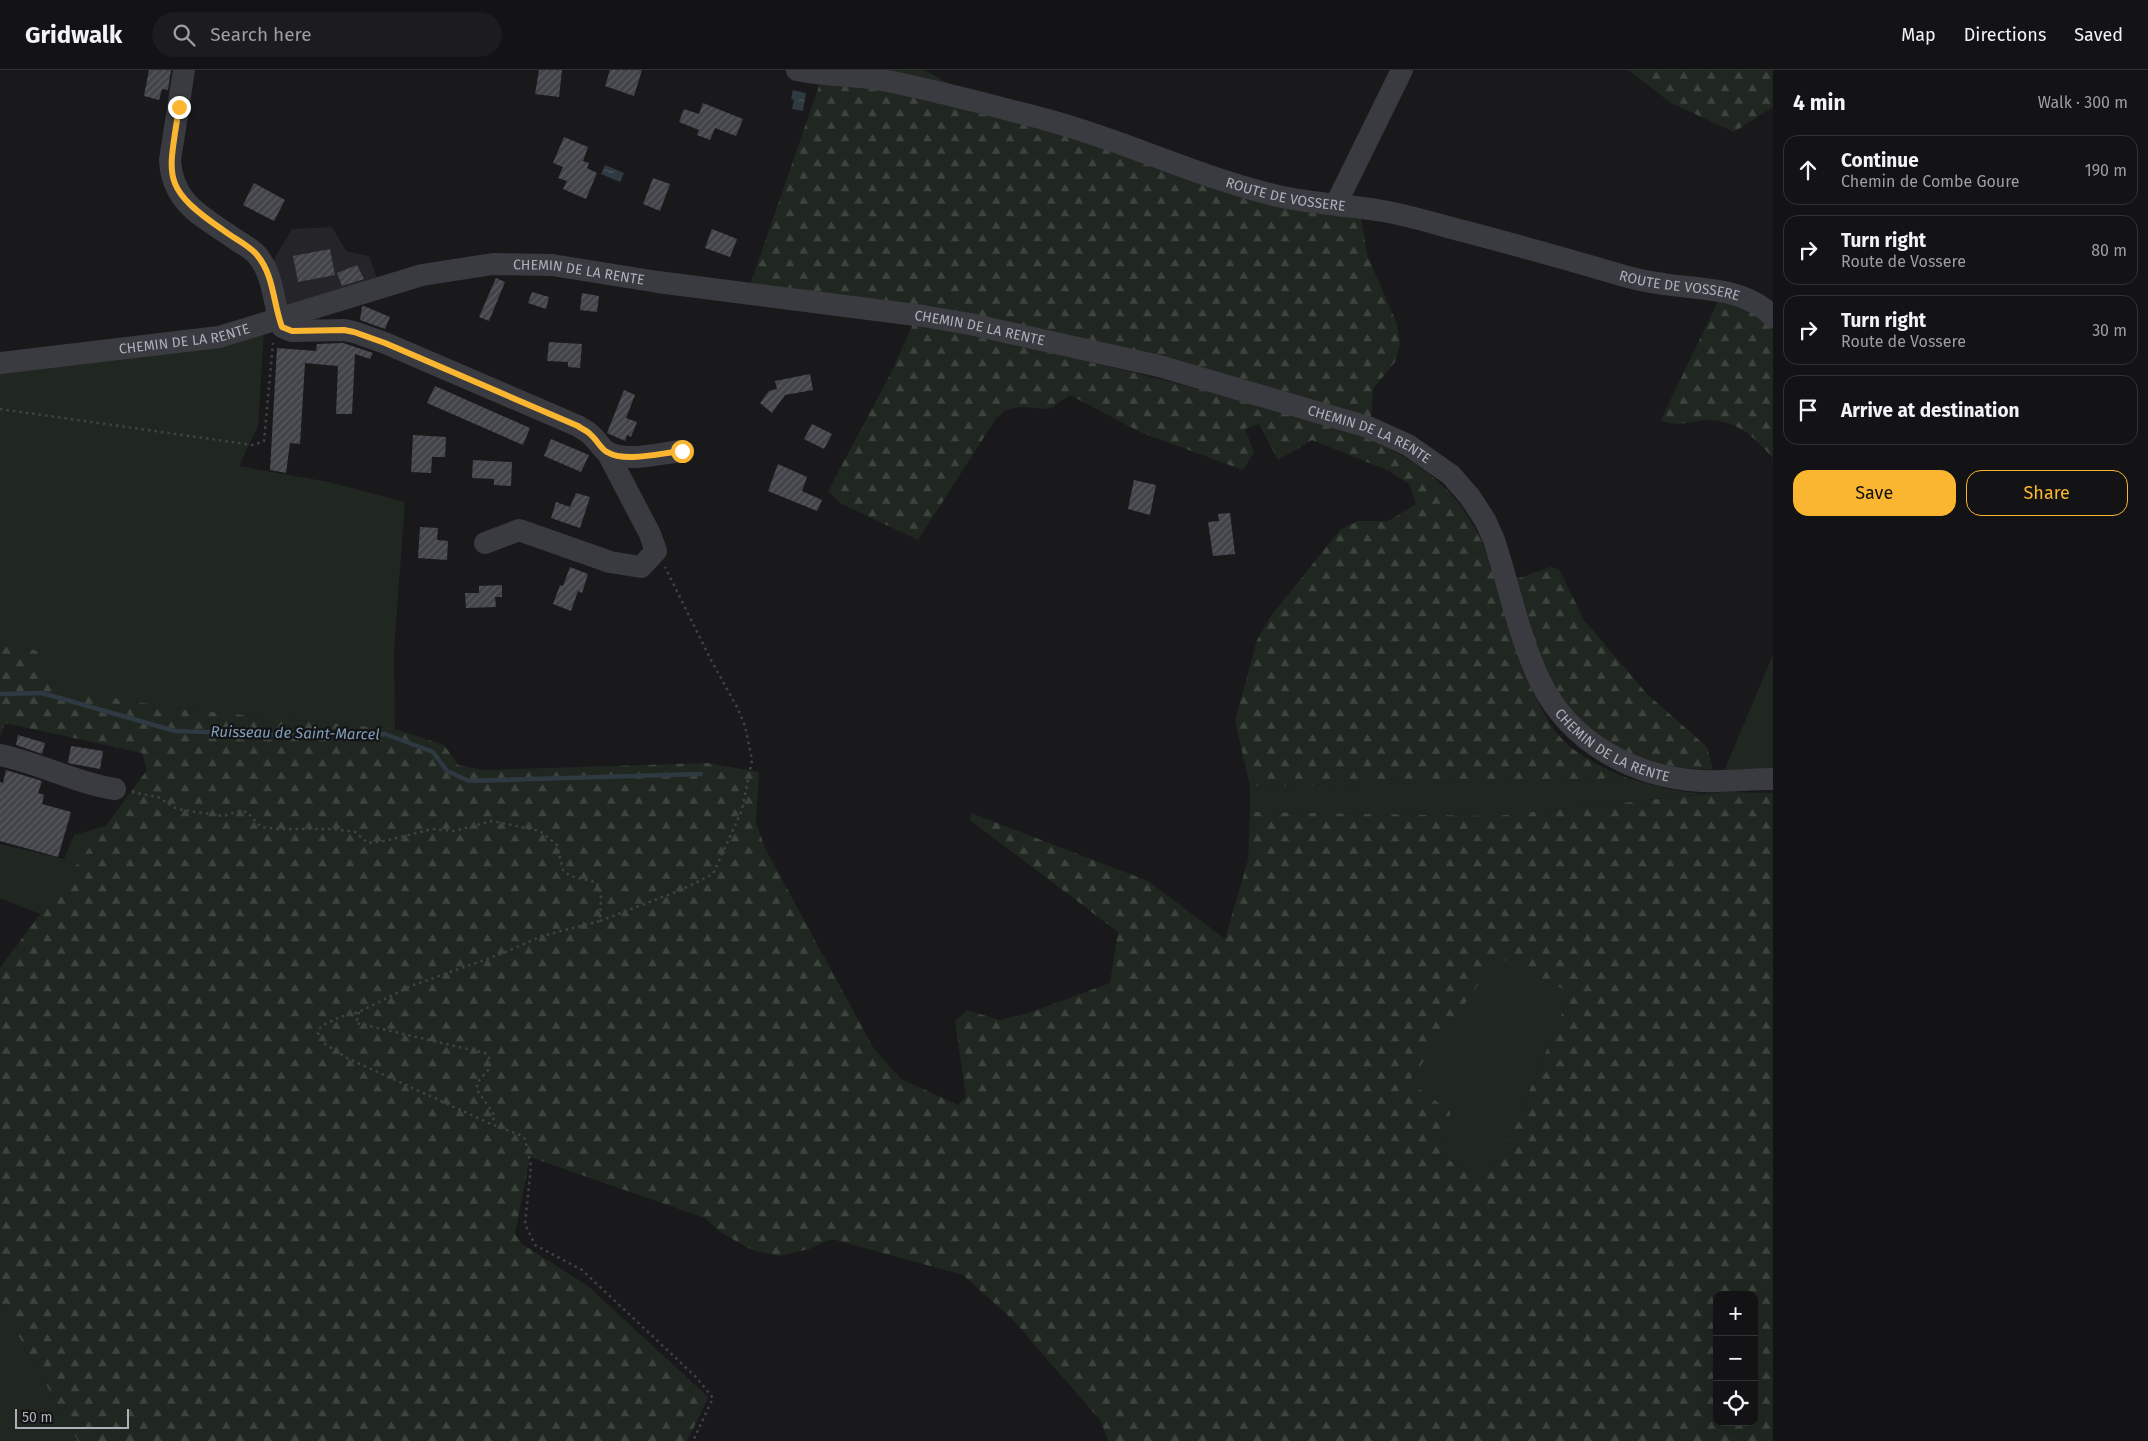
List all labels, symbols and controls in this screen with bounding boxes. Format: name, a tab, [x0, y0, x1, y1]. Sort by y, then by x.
search box	[152, 12, 502, 57]
text: Gridwalk	[25, 21, 122, 49]
icon: search	[170, 21, 198, 49]
text: Search here	[210, 23, 312, 46]
text: Map	[1901, 24, 1936, 46]
text: Directions	[1964, 24, 2046, 46]
text: Saved	[2074, 24, 2123, 46]
text: 4 min	[1793, 90, 1846, 116]
text: Walk · 300 m	[2038, 93, 2128, 112]
route end	[168, 96, 191, 119]
text: Continue	[1841, 149, 1919, 172]
icon: ahead	[1794, 156, 1822, 184]
text: 190 m	[2085, 161, 2127, 180]
text: Chemin de Combe Goure	[1841, 172, 2020, 191]
street label: ROUTE DE VOSSERE	[1224, 173, 1346, 214]
text: Turn right	[1841, 229, 1926, 252]
icon: right	[1794, 236, 1822, 264]
text: 80 m	[2091, 241, 2127, 260]
text: Route de Vossere	[1841, 252, 1966, 271]
street label: CHEMIN DE LA RENTE	[513, 256, 646, 288]
street label: ROUTE DE VOSSERE	[1617, 267, 1742, 304]
street label: CHEMIN DE LA RENTE	[914, 306, 1046, 349]
text: Turn right	[1841, 309, 1926, 332]
icon: right	[1794, 316, 1822, 344]
street label: CHEMIN DE LA RENTE	[118, 320, 252, 357]
text: 30 m	[2092, 321, 2127, 340]
text: Route de Vossere	[1841, 332, 1966, 351]
icon: arrive	[1794, 396, 1822, 424]
text: Arrive at destination	[1841, 399, 2020, 422]
street label: CHEMIN DE LA RENTE	[1306, 401, 1434, 467]
route start	[671, 440, 694, 463]
button: Save	[1793, 470, 1956, 516]
button: Share	[1966, 470, 2128, 516]
street label: CHEMIN DE LA RENTE	[1551, 705, 1671, 785]
water label: Ruisseau de Saint-Marcel	[210, 723, 380, 743]
map controls	[1713, 1291, 1758, 1426]
button: +	[1713, 1291, 1758, 1336]
button: −	[1713, 1336, 1758, 1381]
button: locate	[1713, 1381, 1758, 1426]
scale bar	[15, 1406, 129, 1429]
text: 50 m	[22, 1409, 53, 1426]

